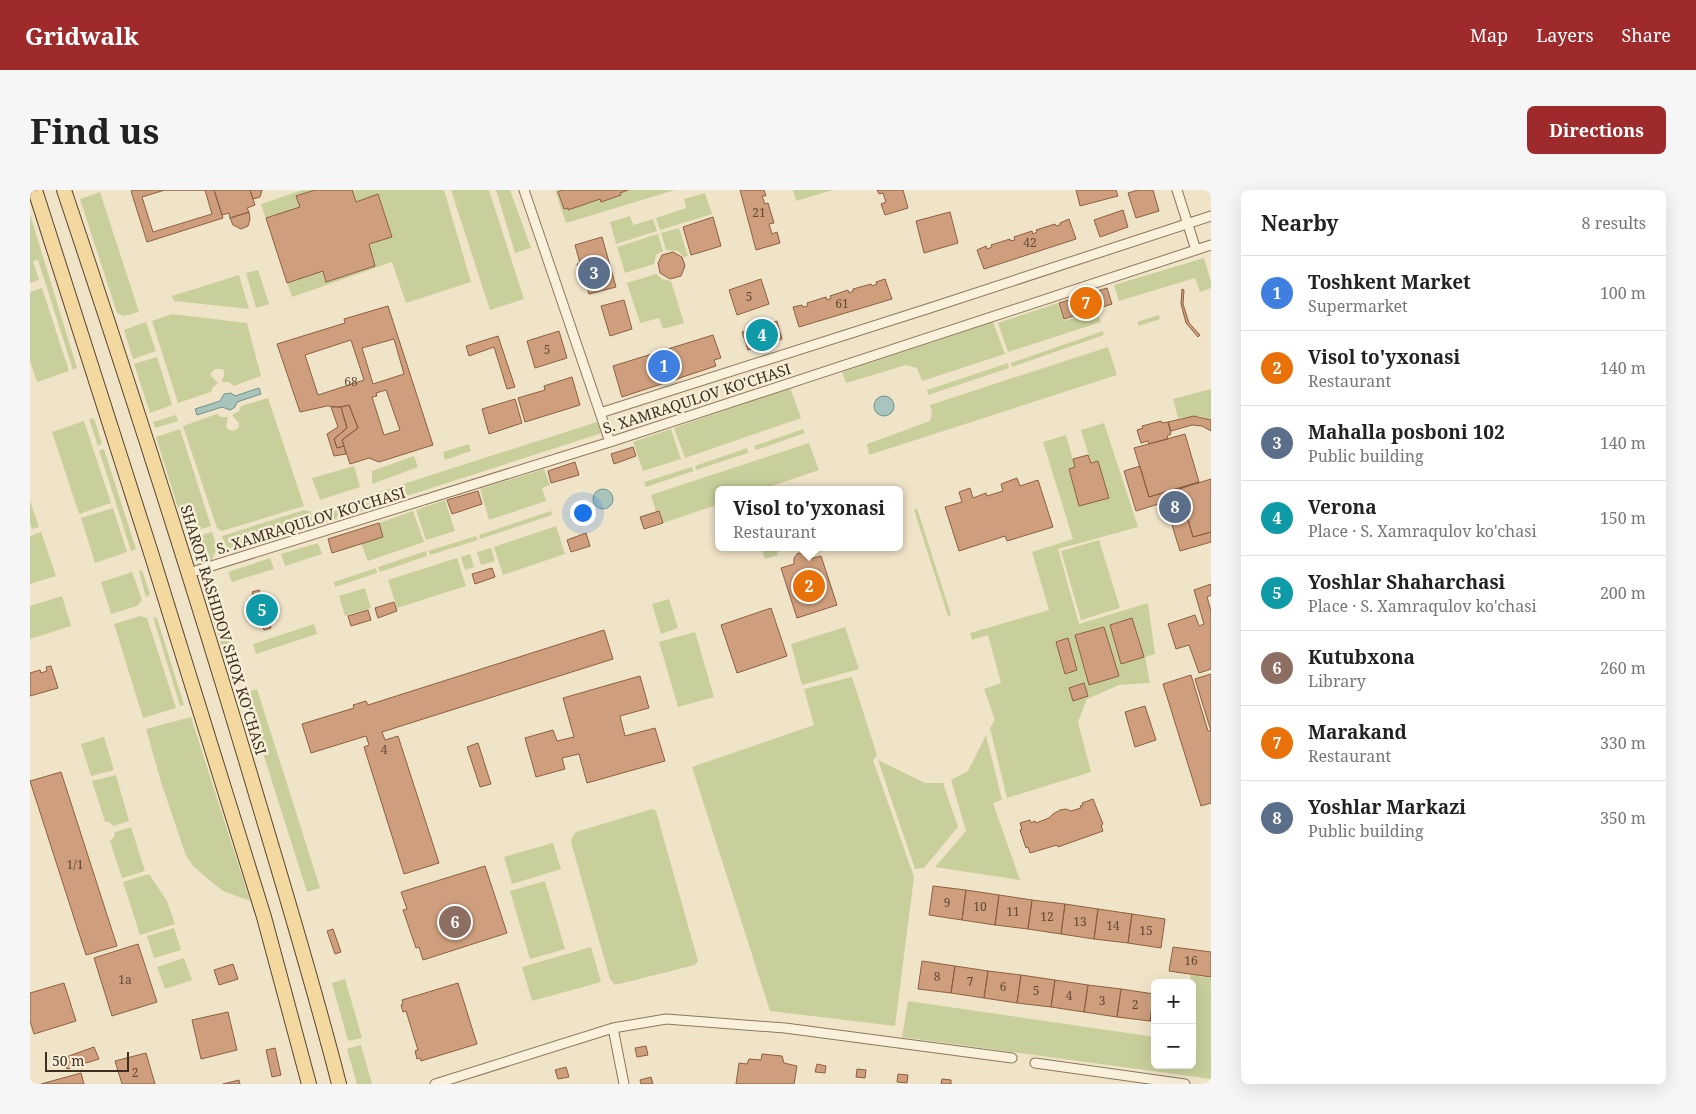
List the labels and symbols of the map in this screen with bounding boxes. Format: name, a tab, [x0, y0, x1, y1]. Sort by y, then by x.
house number: 21	[752, 204, 766, 221]
house number: 42	[1023, 234, 1037, 251]
pin: 3	[578, 254, 610, 292]
pin: 7	[1070, 284, 1102, 322]
house number: 5	[746, 288, 752, 305]
house number: 61	[835, 295, 849, 312]
pin: 4	[746, 316, 778, 354]
house number: 5	[544, 341, 550, 358]
pin: 1	[648, 347, 680, 385]
street label: S. XAMRAQULOV KO'CHASI	[600, 358, 793, 438]
house number: 68	[344, 373, 358, 390]
street label: S. XAMRAQULOV KO'CHASI	[214, 482, 408, 558]
pin: 8	[1159, 488, 1191, 526]
your location	[570, 500, 596, 526]
street label: SHAROF RASHIDOV SHOX KO'CHASI	[176, 502, 272, 757]
pin: 2	[793, 567, 825, 605]
pin: 5	[246, 591, 278, 629]
house number: 4	[381, 741, 388, 758]
house number: 1/1	[67, 856, 83, 873]
house number: 9	[944, 894, 950, 911]
house number: 10	[973, 898, 987, 915]
pin: 6	[439, 903, 471, 941]
house number: 11	[1006, 903, 1020, 920]
house number: 12	[1040, 908, 1054, 925]
house number: 13	[1073, 913, 1087, 930]
house number: 14	[1106, 917, 1120, 934]
house number: 15	[1139, 922, 1153, 939]
house number: 16	[1184, 952, 1198, 969]
house number: 8	[934, 968, 941, 985]
house number: 1a	[118, 971, 132, 988]
house number: 7	[967, 973, 974, 990]
house number: 6	[1000, 978, 1007, 995]
house number: 5	[1033, 982, 1039, 999]
house number: 4	[1066, 987, 1073, 1004]
house number: 3	[1099, 992, 1106, 1009]
house number: 2	[1132, 996, 1138, 1013]
scale bar	[45, 1049, 129, 1072]
house number: 2	[132, 1064, 138, 1081]

